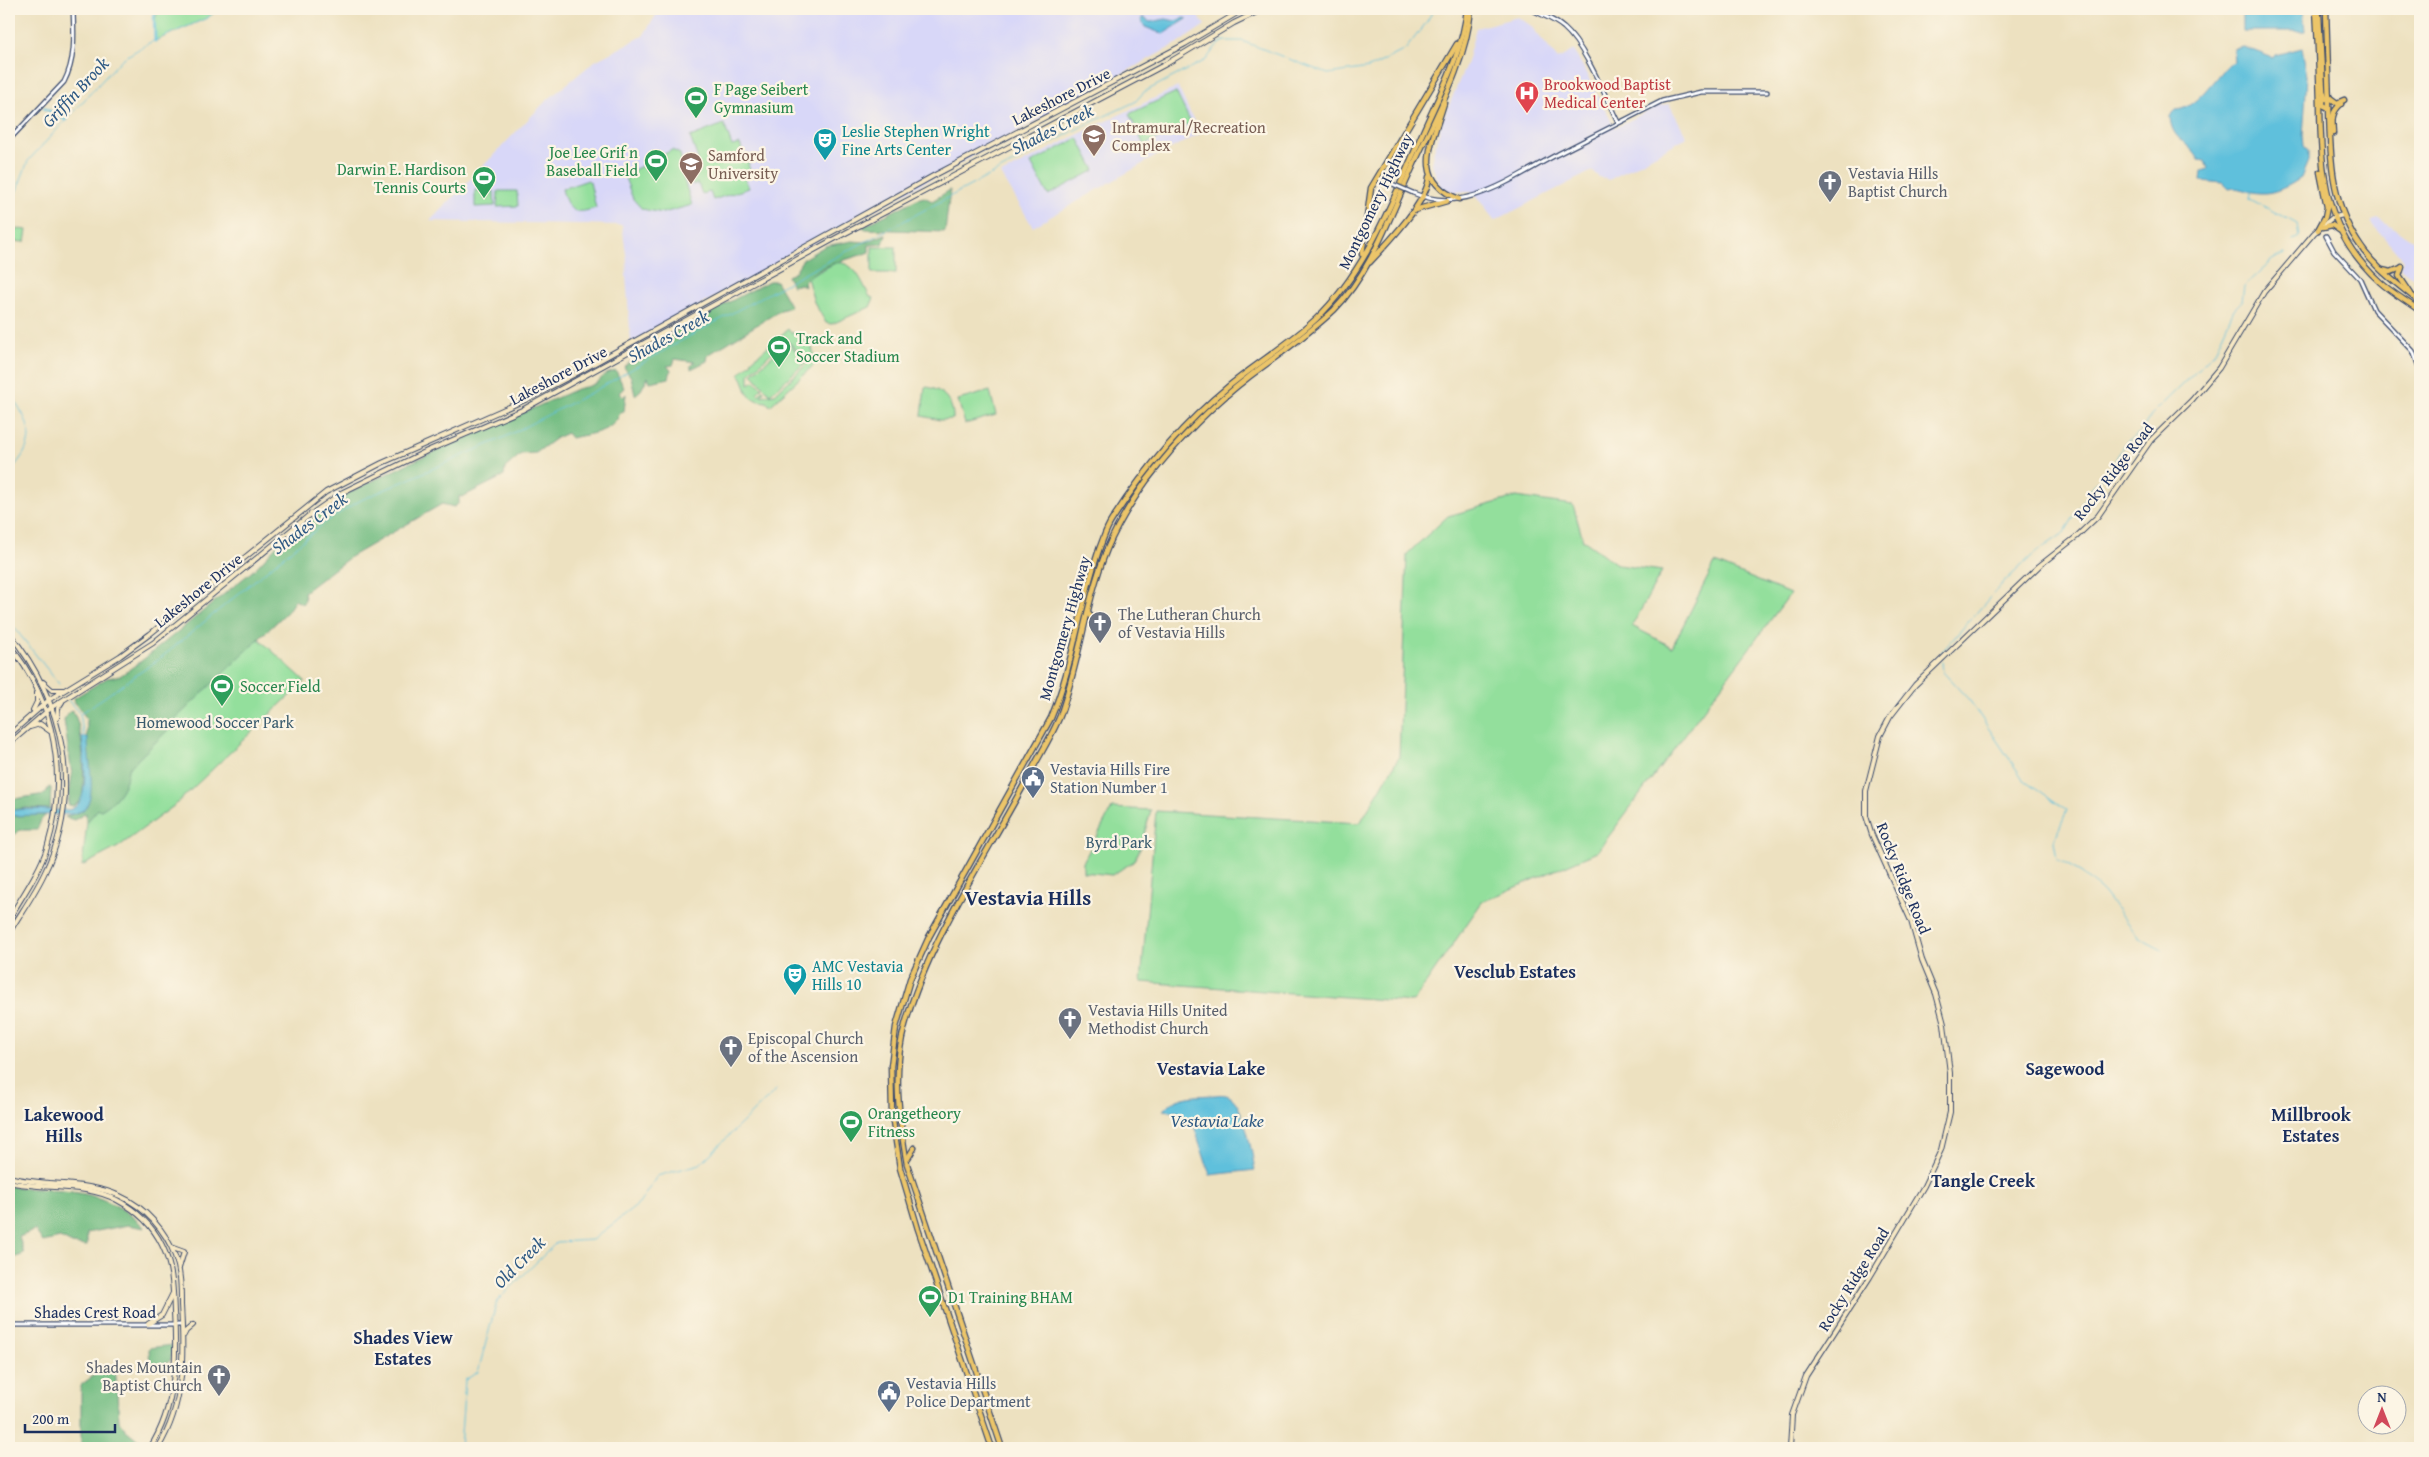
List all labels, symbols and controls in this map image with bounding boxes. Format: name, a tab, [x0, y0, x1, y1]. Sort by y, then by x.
water label: Griffin Brook	[35, 50, 115, 133]
street label: Lakeshore Drive	[1008, 61, 1114, 131]
place label: Brookwood Baptist Medical Center	[1544, 72, 1671, 114]
place label: F Page Seibert Gymnasium	[714, 77, 809, 119]
hospital icon: Brookwood Baptist Medical Center	[1514, 80, 1540, 114]
sports icon: F Page Seibert Gymnasium	[683, 85, 709, 119]
water label: Shades Creek	[1006, 96, 1099, 161]
place label: Intramural/Recreation Complex	[1112, 115, 1266, 157]
place label: Leslie Stephen Wright Fine Arts Center	[842, 119, 990, 161]
school or university icon: Intramural/Recreation Complex	[1081, 123, 1107, 157]
theatre icon: Leslie Stephen Wright Fine Arts Center	[812, 127, 838, 161]
street label: Montgomery Highway	[1331, 129, 1419, 273]
place label: Joe Lee Grif n Baseball Field	[546, 140, 638, 182]
place label: Samford University	[708, 143, 778, 185]
sports icon: Joe Lee Grif n Baseball Field	[643, 148, 669, 182]
school or university icon: Samford University	[678, 151, 704, 185]
place label: Darwin E. Hardison Tennis Courts	[337, 157, 466, 199]
place label: Vestavia Hills Baptist Church	[1848, 161, 1947, 203]
sports icon: Darwin E. Hardison Tennis Courts	[471, 165, 497, 199]
church icon: Vestavia Hills Baptist Church	[1817, 169, 1843, 203]
water label: Shades Creek	[622, 302, 714, 369]
place label: Track and Soccer Stadium	[796, 326, 900, 368]
sports icon: Track and Soccer Stadium	[766, 334, 792, 368]
street label: Lakeshore Drive	[505, 339, 611, 411]
street label: Rocky Ridge Road	[2067, 417, 2159, 525]
water label: Shades Creek	[265, 485, 353, 561]
street label: Lakeshore Drive	[149, 547, 247, 633]
street label: Montgomery Highway	[1032, 553, 1096, 703]
place label: The Lutheran Church of Vestavia Hills	[1118, 602, 1261, 644]
church icon: The Lutheran Church of Vestavia Hills	[1087, 610, 1113, 644]
sports icon: Soccer Field	[209, 673, 235, 707]
place label: Soccer Field	[240, 674, 321, 698]
park label: Homewood Soccer Park	[136, 710, 295, 734]
place label: Vestavia Hills Fire Station Number 1	[1050, 757, 1170, 799]
public building icon: Vestavia Hills Fire Station Number 1	[1020, 765, 1046, 799]
street label: Rocky Ridge Road	[1871, 819, 1938, 938]
park label: Byrd Park	[1086, 830, 1153, 854]
district label: Vestavia Hills	[965, 882, 1091, 913]
place label: AMC Vestavia Hills 10	[812, 954, 904, 996]
district label: Vesclub Estates	[1454, 958, 1576, 985]
theatre icon: AMC Vestavia Hills 10	[782, 962, 808, 996]
place label: Vestavia Hills United Methodist Church	[1088, 998, 1228, 1040]
church icon: Vestavia Hills United Methodist Church	[1057, 1006, 1083, 1040]
place label: Episcopal Church of the Ascension	[748, 1026, 864, 1068]
church icon: Episcopal Church of the Ascension	[718, 1034, 744, 1068]
district label: Vestavia Lake	[1157, 1055, 1265, 1082]
district label: Sagewood	[2025, 1055, 2105, 1082]
district label: Lakewood Hills	[24, 1101, 104, 1149]
place label: Orangetheory Fitness	[868, 1101, 961, 1143]
district label: Millbrook Estates	[2271, 1101, 2351, 1149]
water label: Vestavia Lake	[1170, 1107, 1264, 1134]
sports icon: Orangetheory Fitness	[838, 1109, 864, 1143]
district label: Tangle Creek	[1931, 1167, 2036, 1194]
street label: Rocky Ridge Road	[1811, 1222, 1895, 1336]
water label: Old Creek	[487, 1229, 552, 1294]
sports icon: D1 Training BHAM	[917, 1284, 943, 1318]
place label: D1 Training BHAM	[948, 1285, 1073, 1309]
street label: Shades Crest Road	[34, 1300, 156, 1324]
district label: Shades View Estates	[353, 1324, 453, 1372]
place label: Shades Mountain Baptist Church	[86, 1355, 202, 1397]
church icon: Shades Mountain Baptist Church	[206, 1363, 232, 1397]
place label: Vestavia Hills Police Department	[906, 1371, 1031, 1413]
public building icon: Vestavia Hills Police Department	[876, 1379, 902, 1413]
north arrow	[2356, 1384, 2406, 1434]
text: N	[2377, 1387, 2387, 1407]
scale bar	[25, 1402, 115, 1434]
text: 200 m	[32, 1408, 70, 1429]

